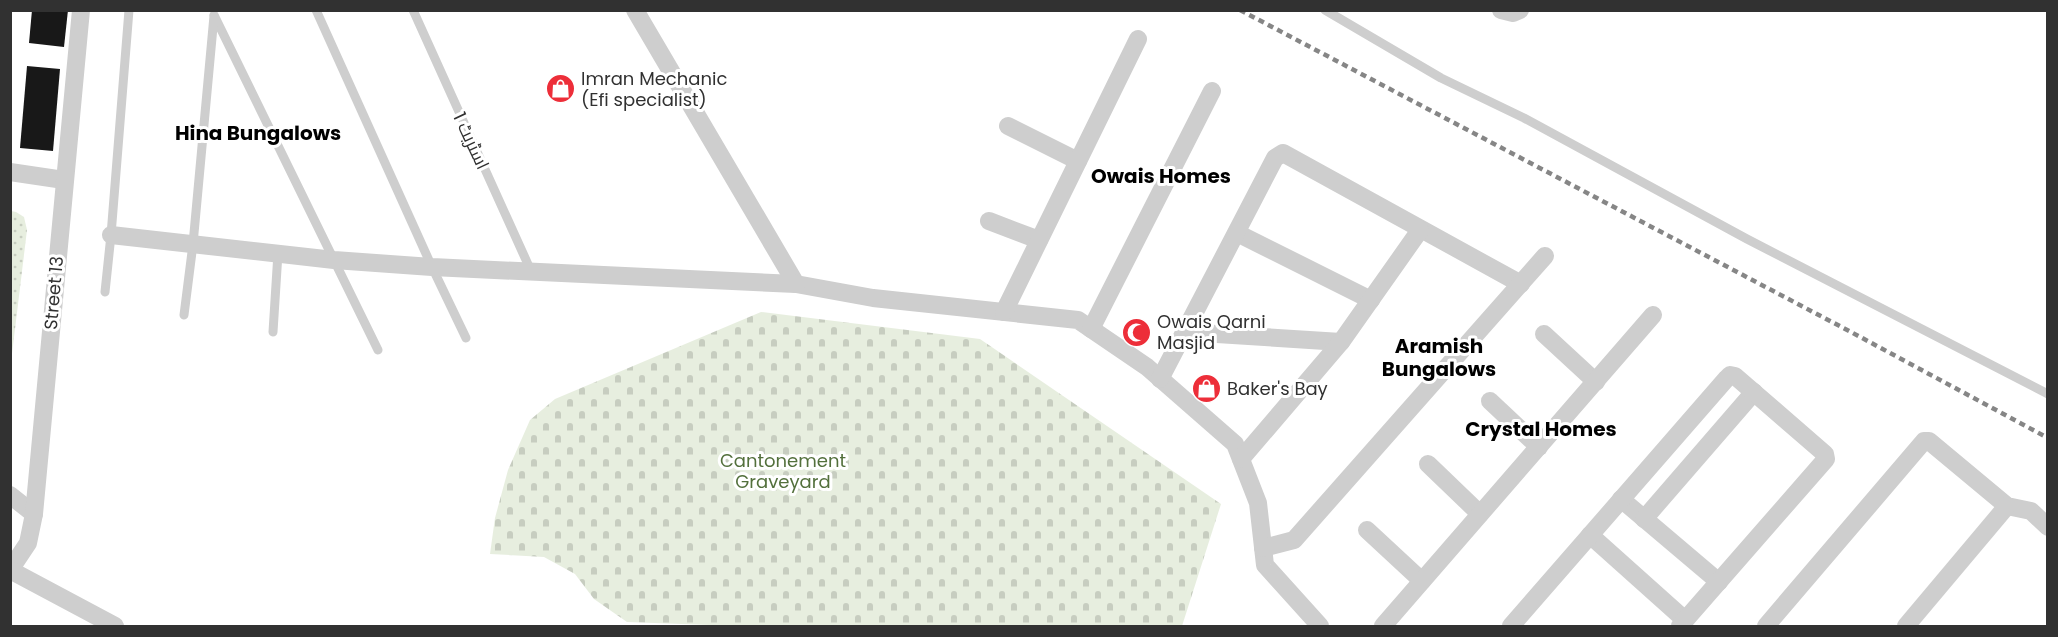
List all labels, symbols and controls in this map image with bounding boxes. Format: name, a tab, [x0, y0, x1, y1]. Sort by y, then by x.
place label: Imran Mechanic (Efi specialist)	[581, 66, 727, 112]
shop icon: Imran Mechanic (Efi specialist)	[544, 73, 576, 105]
street label: اسٹریٹ 1	[447, 108, 496, 173]
district label: Hina Bungalows	[175, 119, 341, 147]
district label: Owais Homes	[1091, 162, 1231, 190]
street label: Street 13	[38, 255, 69, 331]
place label: Owais Qarni Masjid	[1157, 309, 1266, 355]
mosque icon: Owais Qarni Masjid	[1120, 316, 1152, 348]
district label: Aramish Bungalows	[1382, 332, 1496, 383]
shop icon: Baker's Bay	[1190, 373, 1222, 405]
place label: Baker's Bay	[1227, 376, 1328, 401]
district label: Crystal Homes	[1465, 415, 1617, 443]
park label: Cantonement Graveyard	[720, 448, 846, 494]

